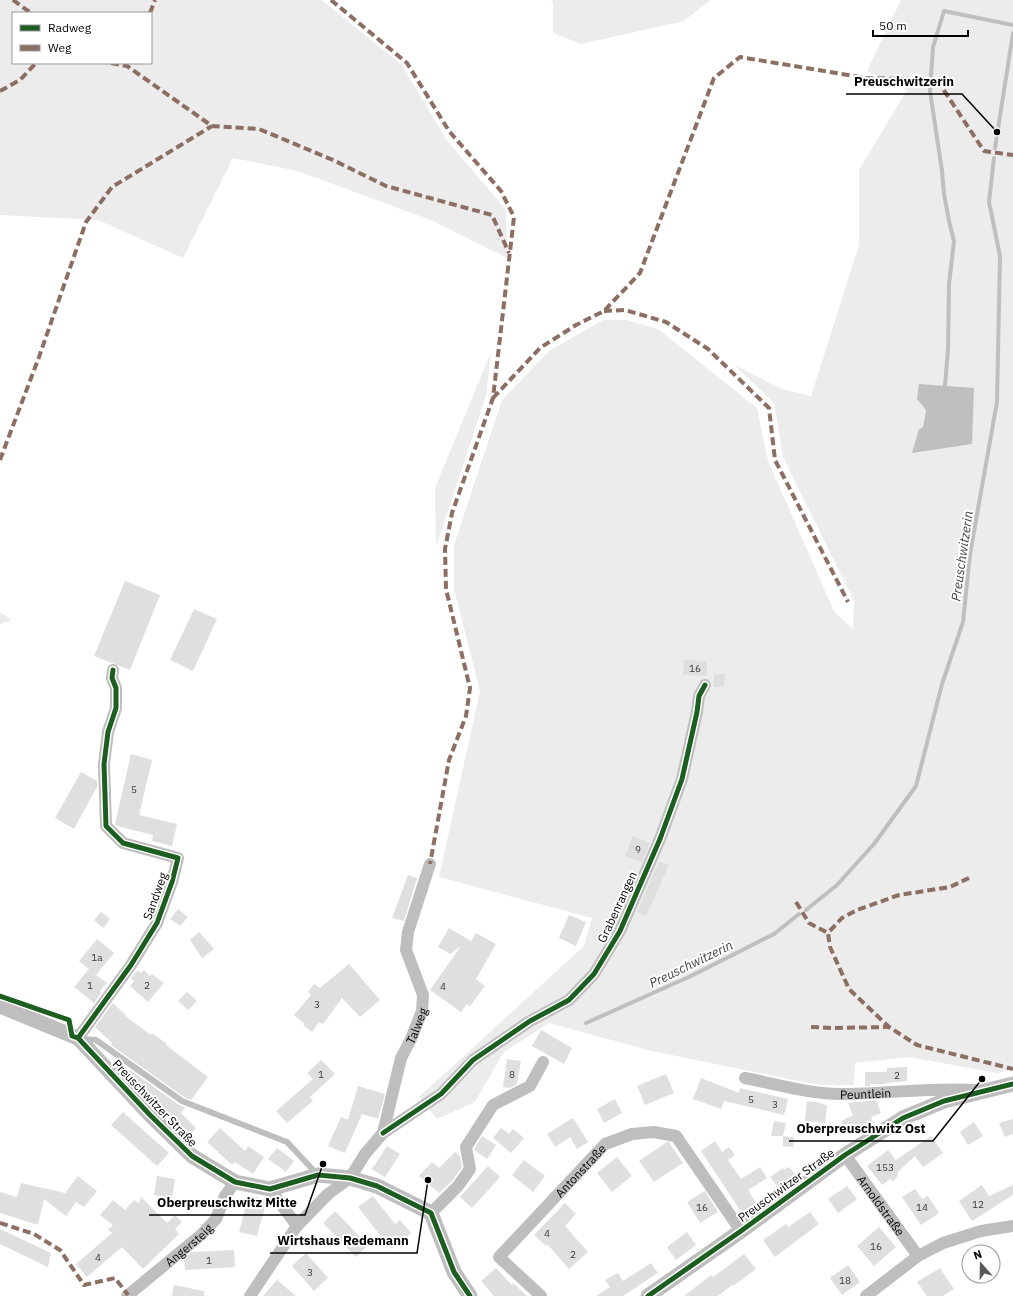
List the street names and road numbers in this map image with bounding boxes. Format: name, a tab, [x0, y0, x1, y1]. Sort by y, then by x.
street label: Grabenrangen	[594, 869, 640, 945]
street label: Sandweg	[140, 870, 171, 922]
street label: Talweg	[402, 1005, 430, 1046]
street label: Preuschwitzer Straße	[110, 1056, 201, 1150]
street label: Peuntlein	[840, 1084, 892, 1102]
street label: Antonstraße	[552, 1140, 609, 1200]
street label: Preuschwitzer Straße	[735, 1145, 837, 1225]
street label: Arnoldstraße	[854, 1172, 908, 1239]
street label: Angersteig	[162, 1220, 216, 1269]

